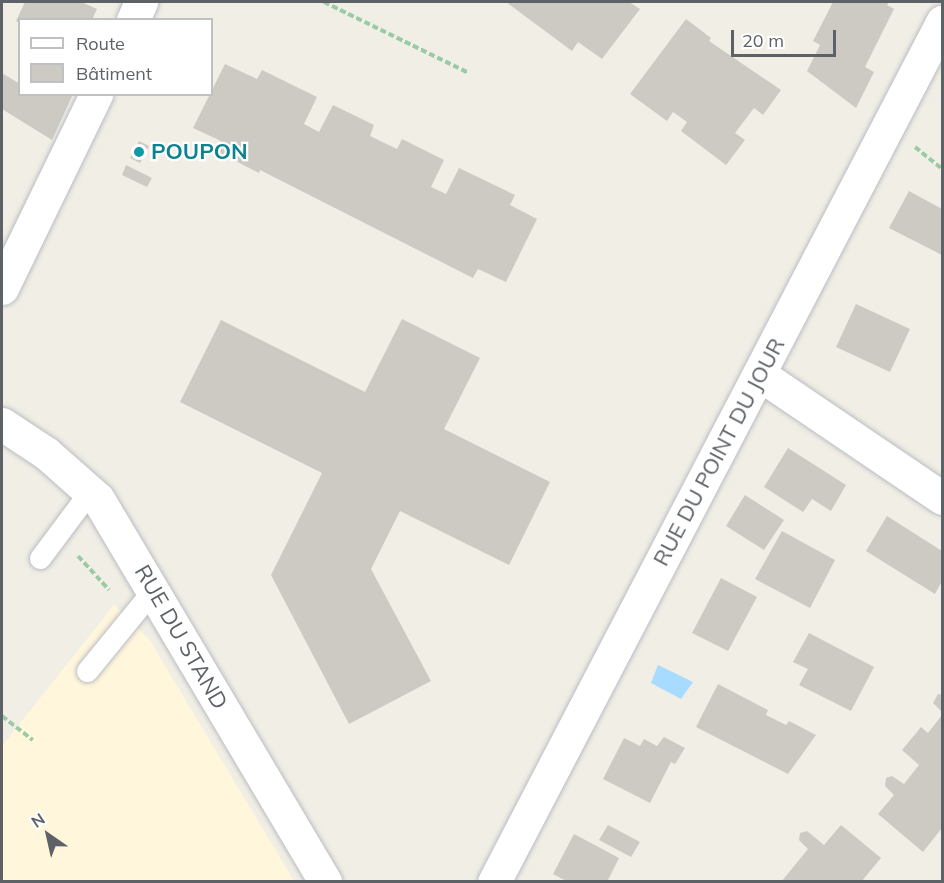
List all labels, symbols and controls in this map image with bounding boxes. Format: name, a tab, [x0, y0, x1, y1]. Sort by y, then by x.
legend	[18, 18, 213, 96]
scale bar	[734, 18, 839, 56]
text: 20 m	[742, 29, 784, 52]
text: Route	[76, 32, 125, 55]
text: Bâtiment	[76, 62, 152, 85]
place label: POUPON	[151, 139, 248, 165]
marker: POUPON	[132, 145, 146, 159]
street label: RUE DU POINT DU JOUR	[648, 334, 790, 570]
street label: RUE DU STAND	[129, 560, 233, 714]
north arrow	[18, 805, 78, 865]
text: N	[27, 808, 49, 832]

